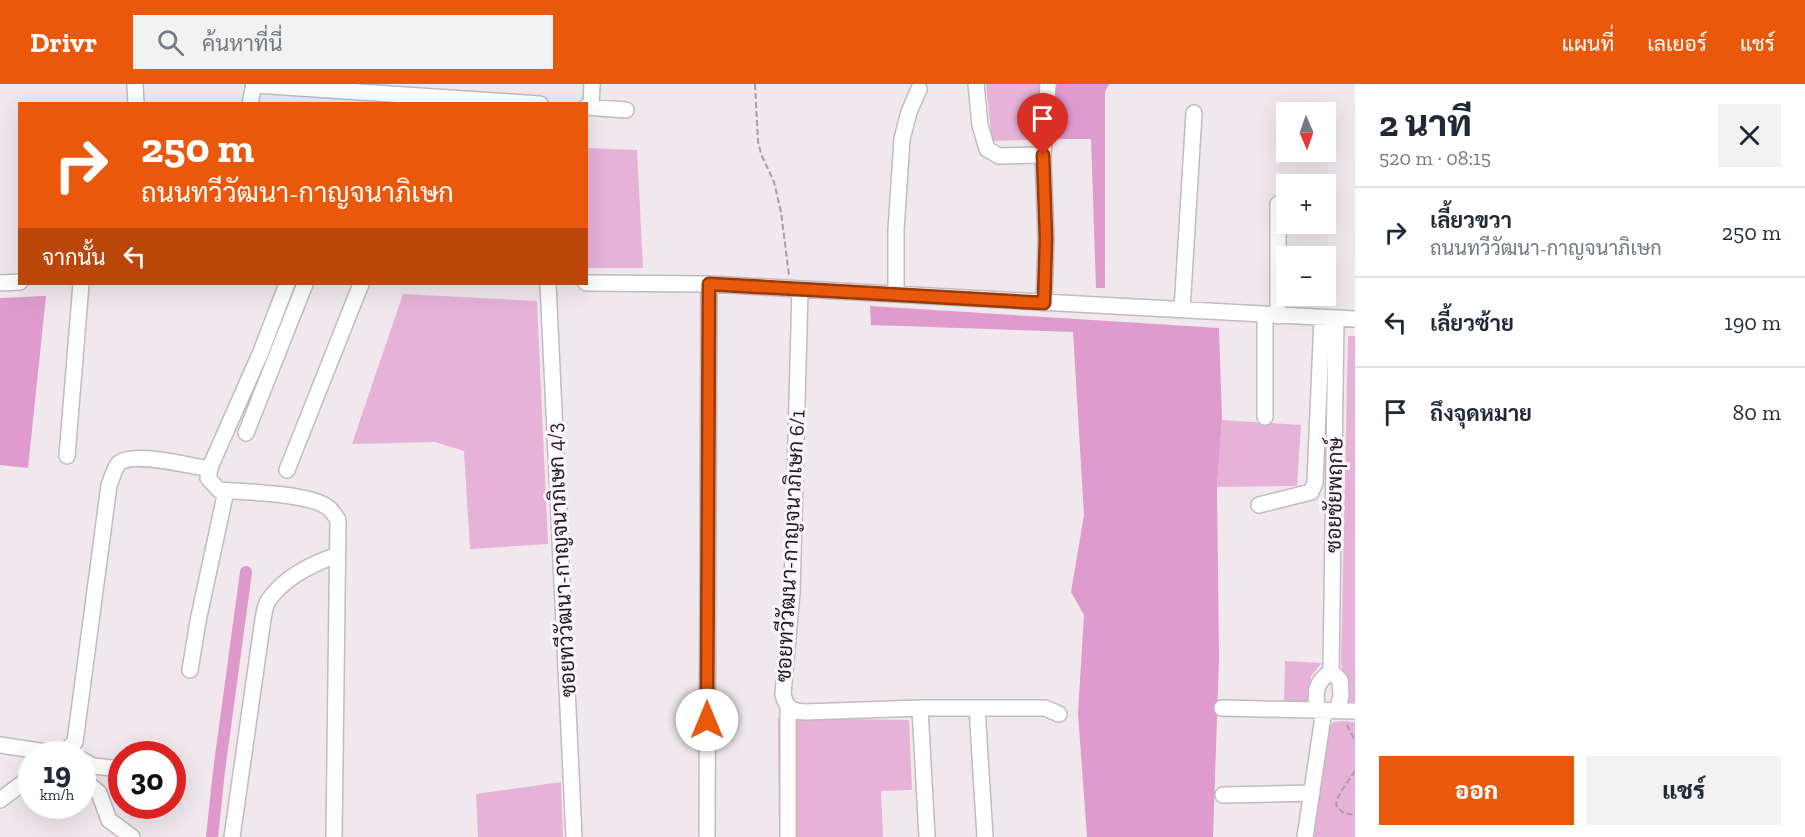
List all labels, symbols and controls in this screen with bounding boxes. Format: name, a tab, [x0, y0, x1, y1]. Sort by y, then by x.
search box	[133, 15, 553, 69]
text: Drivr	[30, 26, 97, 59]
icon: search	[154, 26, 187, 59]
text: ค้นหาที่นี่	[202, 30, 282, 57]
text: แผนที่	[1562, 31, 1614, 56]
text: เลเยอร์	[1647, 31, 1707, 56]
text: แชร์	[1740, 31, 1775, 56]
pin	[1017, 93, 1068, 155]
icon: arrive	[1026, 102, 1059, 135]
north arrow	[1276, 102, 1336, 162]
map controls	[1276, 102, 1336, 306]
text: 2 นาที	[1379, 102, 1472, 145]
button: close	[1718, 104, 1781, 167]
text: 250 m	[141, 122, 254, 173]
icon: right	[42, 126, 120, 204]
text: 520 m · 08:15	[1379, 146, 1491, 170]
button: +	[1276, 174, 1336, 234]
text: ถนนทวีวัฒนา-กาญจนาภิเษก	[141, 177, 454, 209]
text: เลี้ยวขวา	[1430, 207, 1512, 234]
icon: right	[1379, 216, 1412, 249]
text: 250 m	[1722, 219, 1781, 246]
text: ถนนทวีวัฒนา-กาญจนาภิเษก	[1430, 236, 1662, 260]
icon: left	[118, 240, 151, 273]
text: จากนั้น	[42, 244, 106, 271]
button: −	[1276, 246, 1336, 306]
icon: left	[1379, 306, 1412, 339]
text: 190 m	[1724, 309, 1781, 336]
text: เลี้ยวซ้าย	[1430, 310, 1514, 337]
icon: arrive	[1379, 396, 1412, 429]
text: 80 m	[1733, 399, 1781, 426]
text: ถึงจุดหมาย	[1430, 400, 1532, 427]
street label: ซอยทวีวัฒนา-กาญจนาภิเษก 6/1	[770, 409, 810, 683]
street label: ซอยทวีวัฒนา-กาญจนาภิเษก 4/3	[541, 422, 581, 698]
street label: ซอยชัยพฤกษ์	[1319, 436, 1348, 553]
position arrow	[675, 688, 739, 752]
speed limit sign: 30	[108, 741, 186, 819]
text: 19	[43, 755, 71, 791]
button: ออก	[1379, 756, 1574, 825]
button: แชร์	[1586, 756, 1781, 825]
text: km/h	[40, 786, 74, 804]

